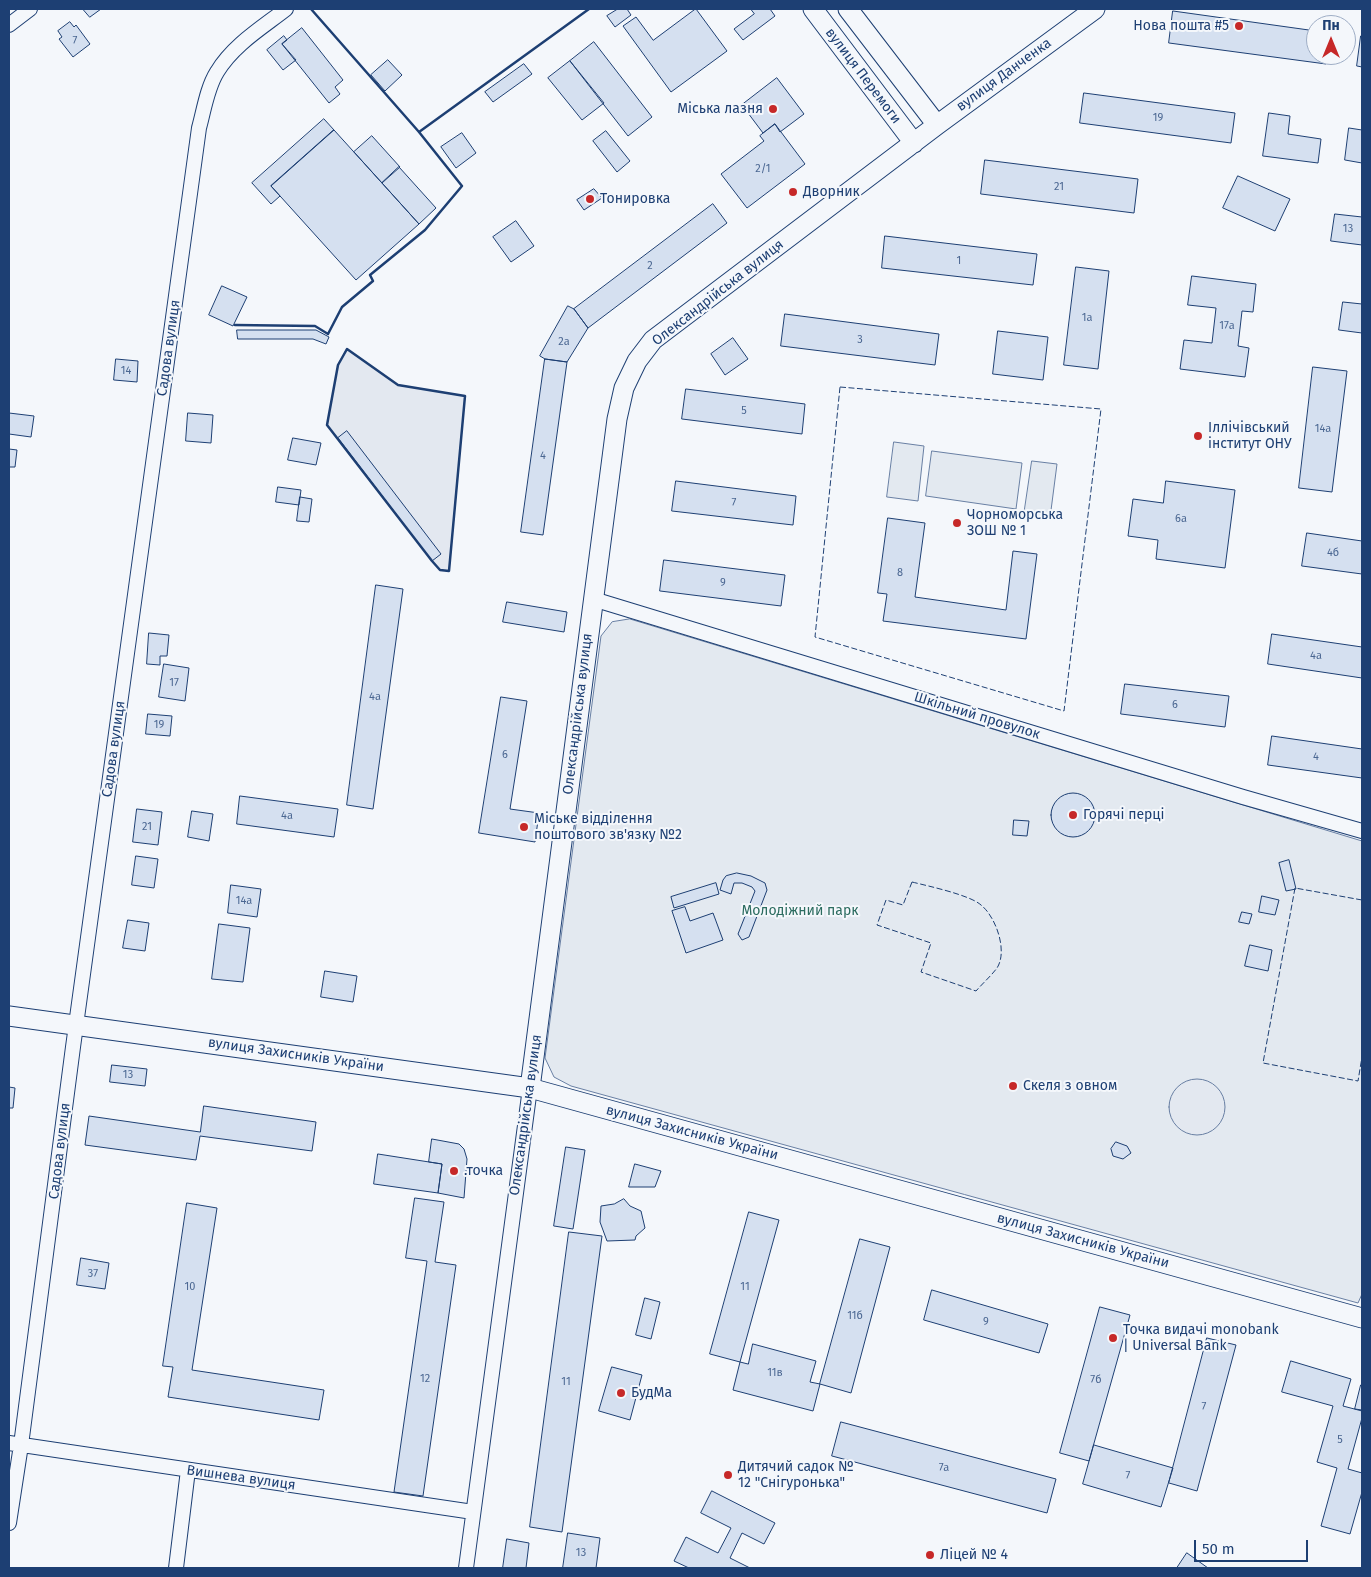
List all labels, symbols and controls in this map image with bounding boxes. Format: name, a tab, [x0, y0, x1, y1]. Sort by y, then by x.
north arrow	[1306, 15, 1356, 65]
text: Пн	[1322, 17, 1340, 34]
place label: Нова пошта #5	[1133, 18, 1229, 34]
marker: Нова пошта #5	[1233, 20, 1245, 32]
street label: вулиця Перемоги	[822, 25, 904, 127]
house number: 7	[73, 34, 77, 48]
street label: вулиця Данченка	[953, 35, 1055, 115]
place label: Міська лазня	[677, 101, 763, 117]
marker: Міська лазня	[767, 103, 779, 115]
house number: 19	[1153, 111, 1163, 125]
house number: 2/1	[755, 162, 771, 176]
house number: 21	[1054, 180, 1064, 194]
place label: Дворник	[803, 184, 860, 200]
marker: Дворник	[787, 186, 799, 198]
place label: Тонировка	[600, 191, 670, 207]
marker: Тонировка	[584, 193, 596, 205]
house number: 13	[1343, 222, 1353, 236]
street label: Олександрійська вулиця	[649, 236, 787, 350]
house number: 1	[957, 254, 961, 268]
house number: 2	[647, 259, 653, 273]
street label: Садова вулиця	[154, 299, 184, 397]
house number: 1а	[1082, 311, 1092, 325]
house number: 17а	[1219, 319, 1235, 333]
house number: 3	[857, 333, 863, 347]
house number: 2а	[558, 335, 570, 349]
house number: 14	[121, 364, 131, 378]
house number: 5	[741, 404, 747, 418]
place label: Іллічівський інститут ОНУ	[1208, 420, 1292, 452]
house number: 14а	[1315, 422, 1331, 436]
marker: Іллічівський інститут ОНУ	[1192, 430, 1204, 442]
house number: 4	[540, 449, 546, 463]
house number: 7	[732, 496, 736, 510]
place label: Чорноморська ЗОШ № 1	[967, 507, 1063, 540]
house number: 6а	[1175, 512, 1187, 526]
marker: Чорноморська ЗОШ № 1	[951, 517, 963, 529]
house number: 4б	[1327, 546, 1339, 560]
house number: 8	[897, 566, 903, 580]
house number: 9	[720, 576, 726, 590]
street label: Олександрійська вулиця	[560, 632, 596, 796]
house number: 4а	[1310, 649, 1322, 663]
house number: 17	[169, 676, 179, 690]
street label: Шкільний провулок	[912, 689, 1042, 743]
house number: 4а	[369, 690, 381, 704]
house number: 6	[1172, 698, 1178, 712]
street label: Садова вулиця	[99, 700, 129, 798]
house number: 19	[154, 718, 164, 732]
house number: 6	[502, 748, 508, 762]
house number: 4	[1313, 750, 1319, 764]
place label: Горячі перці	[1083, 807, 1165, 823]
house number: 4а	[281, 809, 293, 823]
marker: Горячі перці	[1067, 809, 1079, 821]
place label: Міське відділення поштового зв'язку №2	[534, 811, 682, 844]
house number: 21	[142, 820, 152, 834]
marker: Міське відділення поштового зв'язку №2	[518, 821, 530, 833]
house number: 14а	[236, 894, 252, 908]
park label: Молодіжний парк	[741, 903, 859, 919]
street label: Олександрійська вулиця	[506, 1033, 546, 1197]
street label: вулиця Захисників України	[207, 1034, 385, 1076]
house number: 13	[123, 1068, 133, 1082]
place label: Скеля з овном	[1023, 1078, 1117, 1094]
marker: Скеля з овном	[1007, 1080, 1019, 1092]
street label: Садова вулиця	[46, 1102, 74, 1200]
street label: вулиця Захисників України	[604, 1102, 780, 1164]
place label: .точка	[464, 1163, 503, 1179]
marker: .точка	[448, 1165, 460, 1177]
street label: вулиця Захисників України	[995, 1210, 1171, 1272]
house number: 37	[88, 1267, 98, 1281]
house number: 10	[185, 1280, 195, 1294]
house number: 11	[740, 1280, 750, 1294]
house number: 11б	[847, 1309, 863, 1323]
house number: 9	[983, 1315, 989, 1329]
place label: Точка видачі monobank | Universal Bank	[1123, 1322, 1279, 1354]
marker: Точка видачі monobank | Universal Bank	[1107, 1332, 1119, 1344]
house number: 11в	[767, 1366, 783, 1380]
house number: 12	[420, 1372, 430, 1386]
house number: 7б	[1090, 1373, 1102, 1387]
house number: 11	[561, 1375, 571, 1389]
place label: БудМа	[631, 1385, 672, 1401]
marker: БудМа	[615, 1387, 627, 1399]
house number: 7	[1202, 1400, 1206, 1414]
house number: 5	[1337, 1433, 1343, 1447]
place label: Дитячий садок № 12 "Снігуронька"	[738, 1459, 854, 1491]
house number: 7а	[939, 1461, 949, 1475]
street label: Вишнева вулиця	[185, 1462, 297, 1494]
marker: Дитячий садок № 12 "Снігуронька"	[722, 1469, 734, 1481]
house number: 7	[1126, 1469, 1130, 1483]
scale bar	[1196, 1530, 1310, 1562]
text: 50 m	[1202, 1540, 1235, 1558]
house number: 13	[576, 1546, 586, 1560]
place label: Ліцей № 4	[940, 1547, 1008, 1563]
marker: Ліцей № 4	[924, 1549, 936, 1561]

